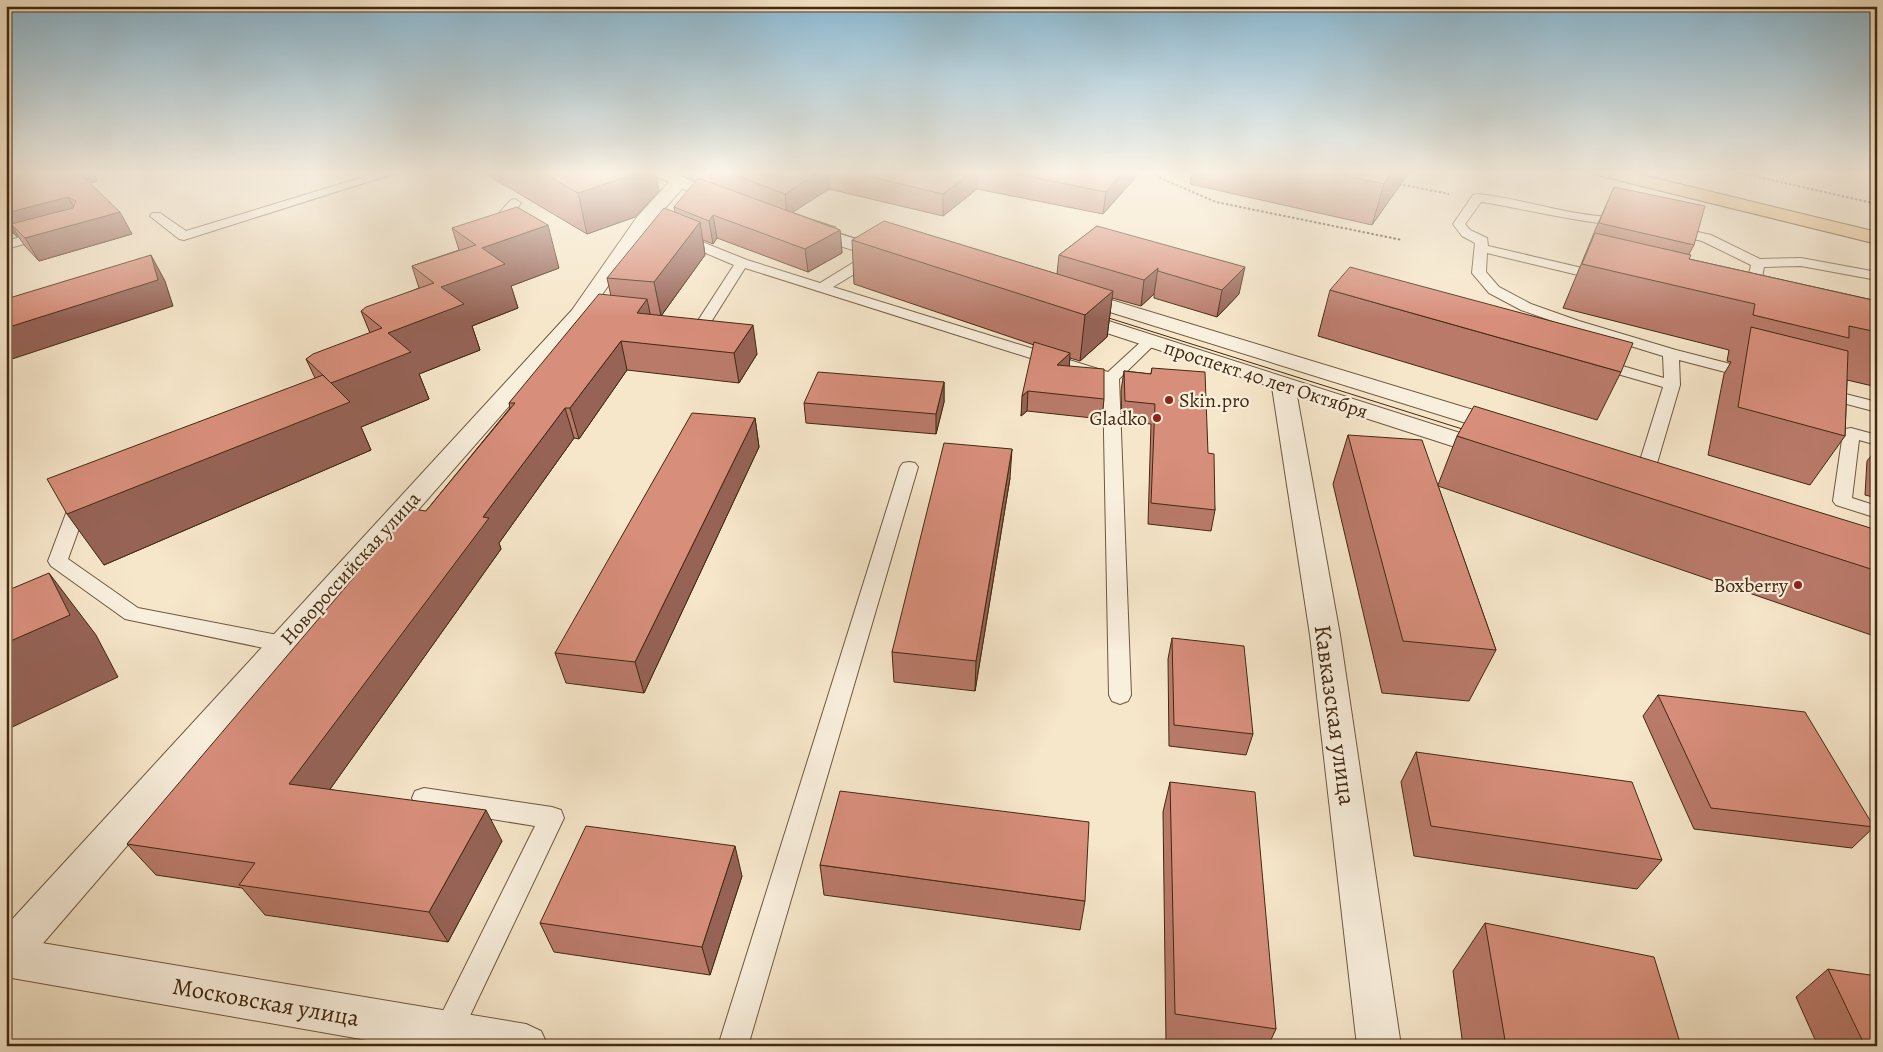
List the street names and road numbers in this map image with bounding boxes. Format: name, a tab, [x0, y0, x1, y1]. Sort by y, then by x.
street label: проспект 40 лет Октября	[1160, 334, 1371, 425]
street label: Новороссийская улица	[274, 485, 427, 651]
street label: Кавказская улица	[1306, 623, 1364, 807]
street label: Московская улица	[170, 970, 362, 1034]

